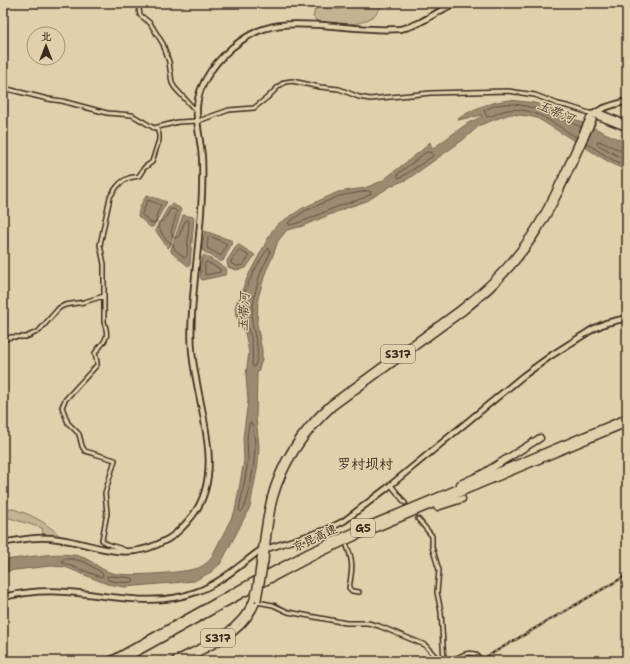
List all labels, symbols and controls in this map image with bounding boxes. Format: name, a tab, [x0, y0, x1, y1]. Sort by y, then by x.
north arrow	[26, 26, 66, 66]
text: 北	[41, 29, 52, 44]
water label: 玉带河	[535, 96, 579, 128]
water label: 玉带河	[234, 290, 253, 332]
road number: S317	[381, 345, 415, 363]
district label: 罗村坝村	[337, 455, 393, 473]
road number: G5	[351, 519, 375, 537]
street label: 京昆高速	[290, 521, 340, 555]
road number: S317	[201, 629, 235, 647]

